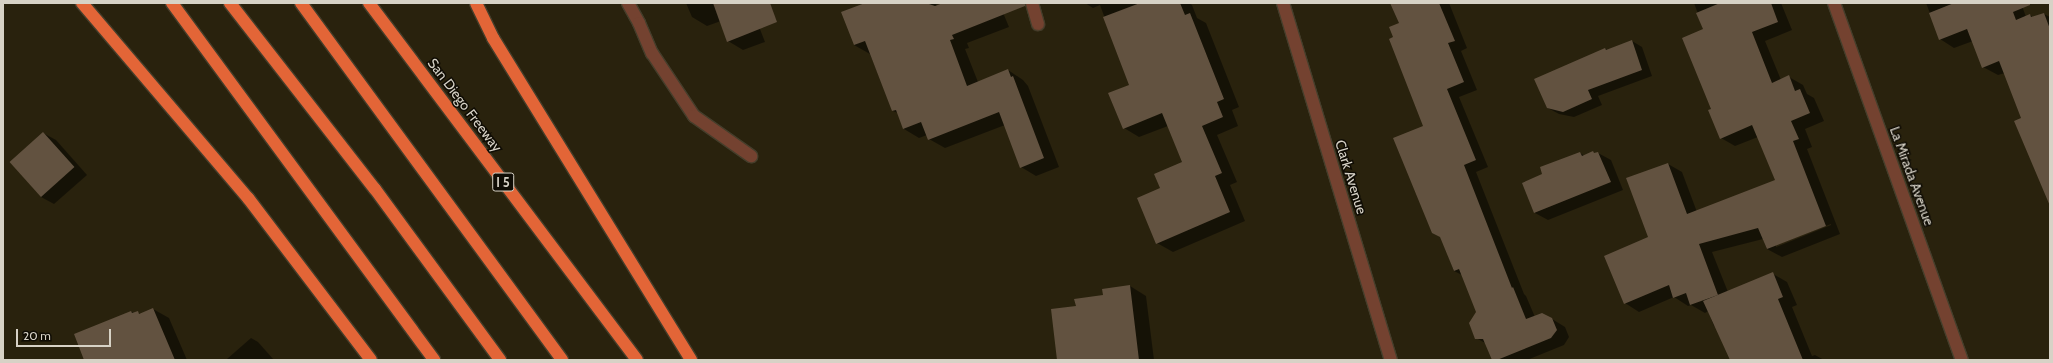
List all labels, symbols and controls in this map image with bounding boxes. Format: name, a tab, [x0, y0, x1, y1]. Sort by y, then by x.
street label: San Diego Freeway	[424, 55, 506, 155]
street label: La Mirada Avenue	[1886, 124, 1938, 228]
street label: Clark Avenue	[1332, 138, 1370, 216]
road number: I 5	[492, 171, 514, 193]
scale bar	[18, 321, 113, 347]
text: 20 m	[23, 328, 51, 343]

